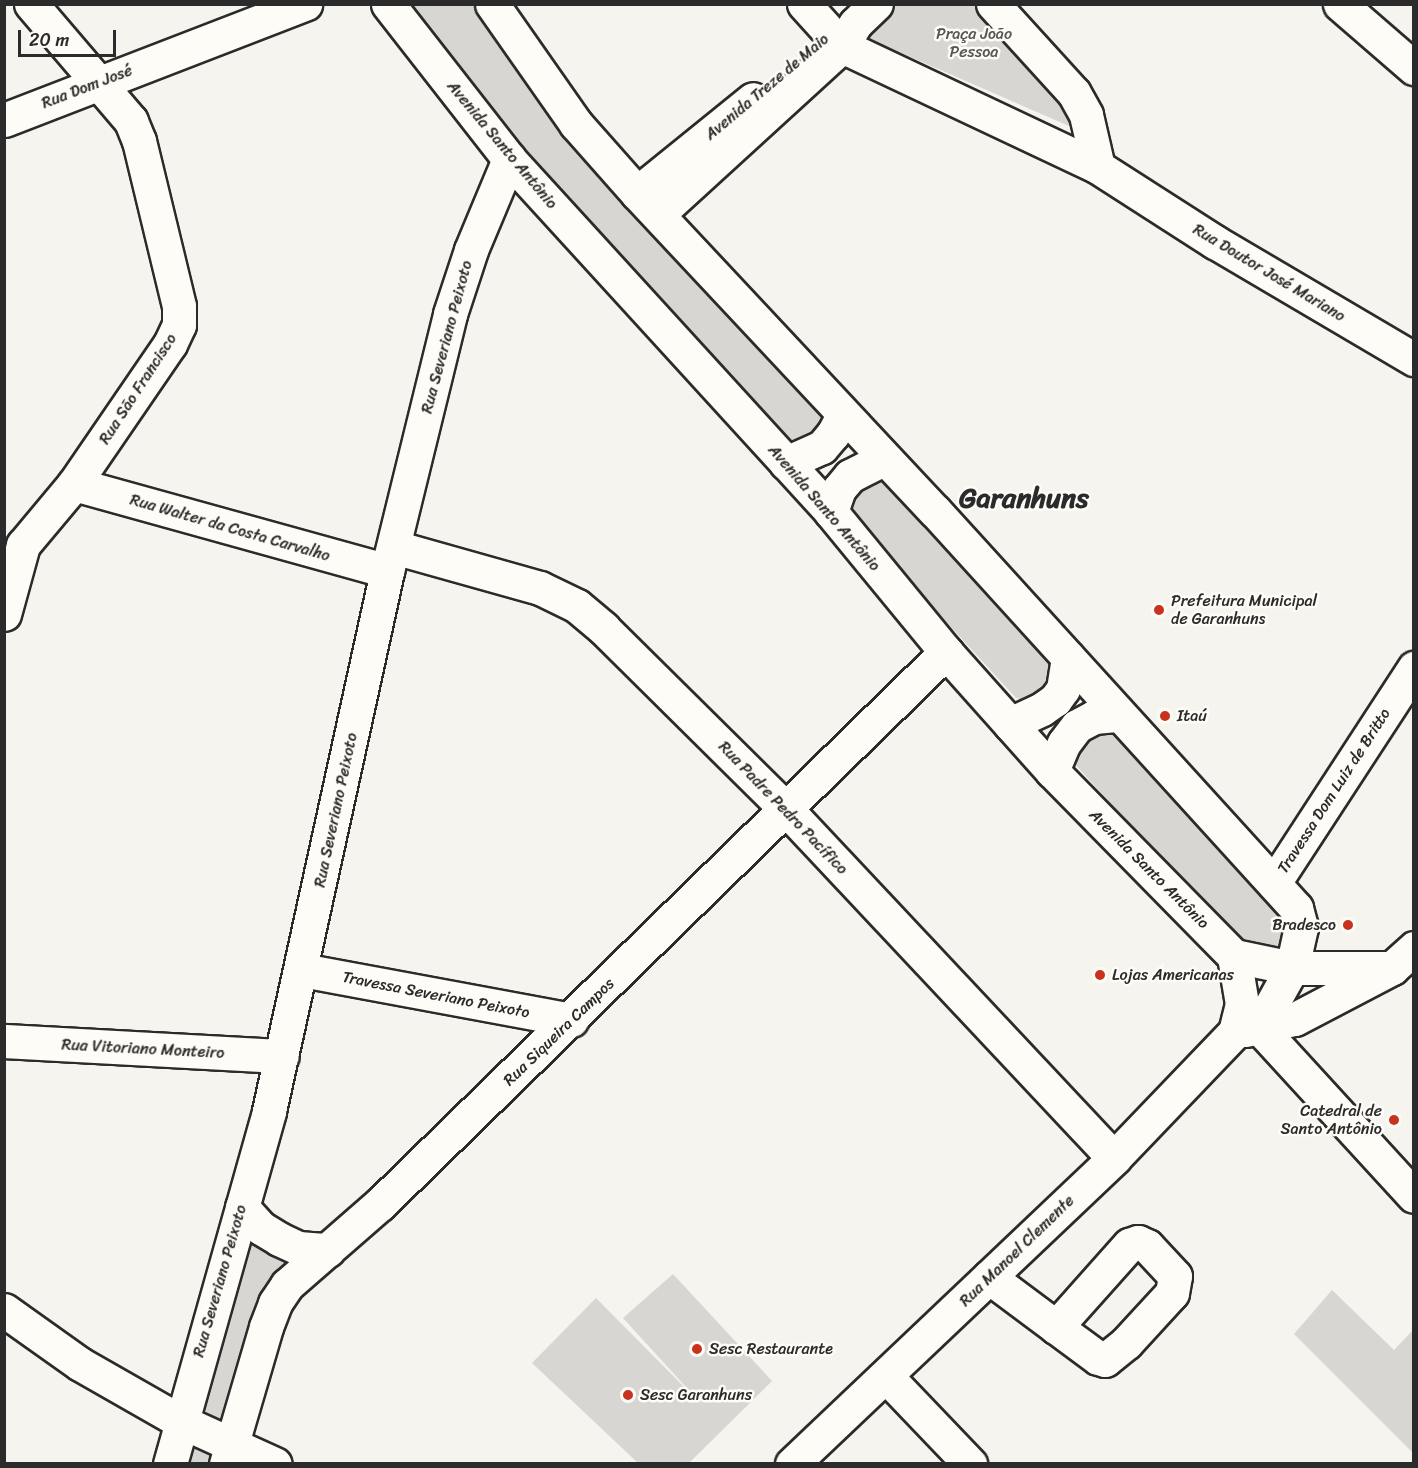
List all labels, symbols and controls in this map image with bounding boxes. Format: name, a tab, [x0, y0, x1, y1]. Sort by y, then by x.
scale bar	[21, 18, 118, 56]
text: 20 m	[29, 24, 69, 56]
park label: Praça João Pessoa	[936, 24, 1012, 62]
street label: Avenida Treze de Maio	[701, 29, 833, 145]
street label: Rua Dom José	[39, 61, 135, 113]
street label: Avenida Santo Antônio	[443, 77, 561, 213]
street label: Rua Doutor José Mariano	[1189, 220, 1349, 326]
street label: Rua Severiano Peixoto	[417, 258, 477, 416]
street label: Rua São Francisco	[95, 330, 181, 448]
street label: Avenida Santo Antônio	[764, 441, 884, 575]
district label: Garanhuns	[959, 481, 1089, 515]
street label: Rua Walter da Costa Carvalho	[128, 490, 332, 566]
place label: Prefeitura Municipal de Garanhuns	[1171, 591, 1317, 629]
marker: Prefeitura Municipal de Garanhuns	[1152, 603, 1166, 617]
street label: Travessa Dom Luiz de Britto	[1273, 705, 1395, 877]
place label: Itaú	[1177, 706, 1207, 726]
marker: Itaú	[1158, 709, 1172, 723]
street label: Rua Severiano Peixoto	[310, 731, 362, 889]
street label: Rua Padre Pedro Pacífico	[714, 737, 852, 879]
street label: Avenida Santo Antônio	[1085, 805, 1213, 933]
place label: Bradesco	[1272, 915, 1336, 935]
marker: Bradesco	[1341, 918, 1355, 932]
place label: Lojas Americanas	[1112, 965, 1234, 985]
street label: Travessa Severiano Peixoto	[340, 967, 532, 1023]
marker: Lojas Americanas	[1093, 968, 1107, 982]
street label: Rua Siqueira Campos	[500, 975, 618, 1089]
street label: Rua Vitoriano Monteiro	[61, 1035, 225, 1063]
place label: Catedral de Santo Antônio	[1281, 1101, 1382, 1139]
marker: Catedral de Santo Antônio	[1387, 1113, 1401, 1127]
street label: Rua Manoel Clemente	[956, 1192, 1078, 1310]
street label: Rua Severiano Peixoto	[189, 1202, 251, 1360]
place label: Sesc Restaurante	[709, 1339, 834, 1359]
marker: Sesc Restaurante	[690, 1342, 704, 1356]
place label: Sesc Garanhuns	[640, 1385, 752, 1405]
marker: Sesc Garanhuns	[621, 1388, 635, 1402]

